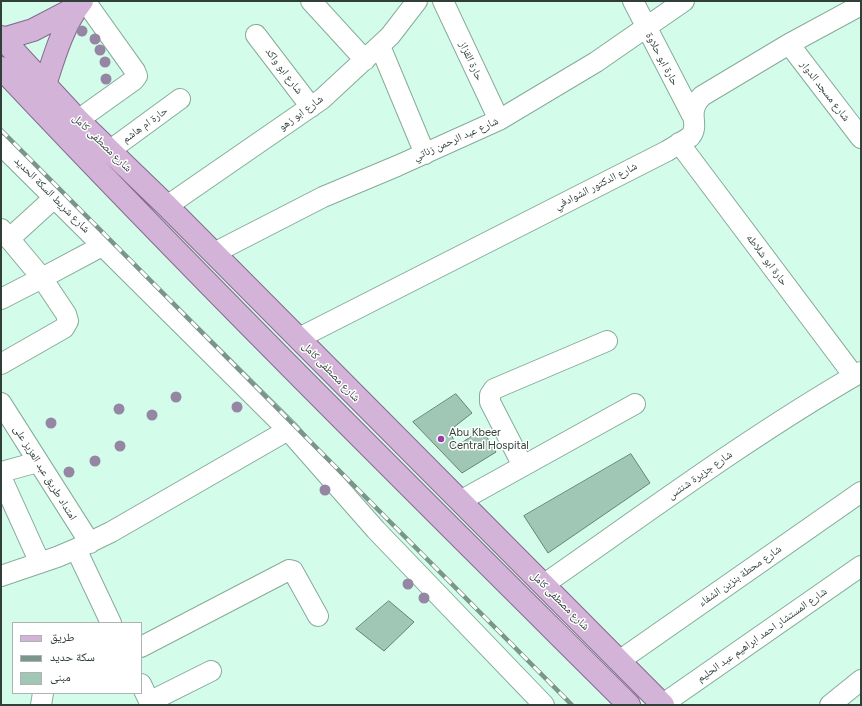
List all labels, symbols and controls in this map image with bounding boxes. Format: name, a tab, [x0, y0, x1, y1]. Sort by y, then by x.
street label: حارة ابو حلاوة	[643, 30, 681, 88]
street label: حارة القزاز	[456, 39, 486, 83]
street label: شارع ابو واكد	[262, 45, 306, 97]
street label: شارع مسجد الدوار	[797, 58, 853, 124]
street label: شارع ابو زهو	[276, 92, 326, 134]
street label: حارة ام هاشم	[120, 104, 170, 146]
street label: شارع مصطفى كامل	[70, 111, 134, 175]
street label: شارع عبد الرحمن زناتي	[411, 114, 501, 164]
street label: شارع شريط السكة الحديد	[11, 154, 93, 236]
street label: شارع الدكتور الشوادفي	[552, 159, 640, 213]
street label: حارة ابو شلاطه	[743, 232, 791, 288]
street label: شارع مصطفى كامل	[299, 340, 363, 404]
street label: امتداد طريق عبد العزيز على	[10, 423, 80, 523]
place label: Abu Kbeer Central Hospital	[449, 426, 529, 452]
marker: Abu Kbeer Central Hospital	[436, 434, 446, 444]
street label: شارع جزيرة شنتس	[665, 448, 735, 502]
street label: شارع محطة بنزين الشفاء	[696, 542, 784, 610]
street label: شارع مصطفى كامل	[528, 569, 592, 633]
street label: شارع المستشار احمد ابراهيم عبد الحليم	[694, 585, 830, 685]
legend	[12, 622, 142, 694]
text: طريق	[50, 630, 75, 644]
text: سكة حديد	[50, 650, 95, 664]
text: مبنى	[50, 670, 71, 684]

